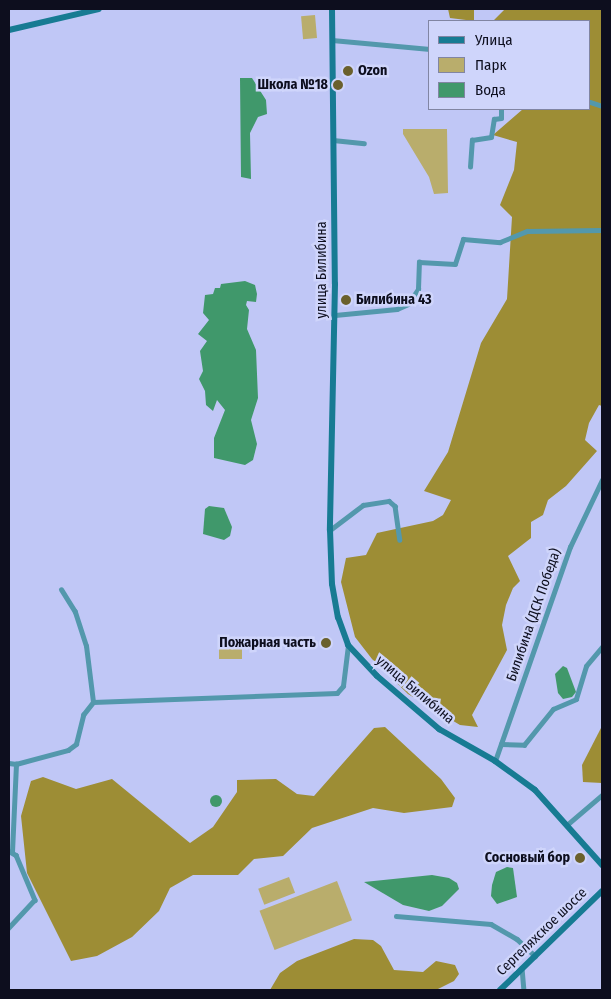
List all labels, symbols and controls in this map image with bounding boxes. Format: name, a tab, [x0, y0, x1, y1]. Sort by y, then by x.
legend	[428, 20, 591, 110]
text: Улица	[475, 31, 513, 49]
text: Парк	[475, 56, 506, 74]
place label: Ozon	[358, 63, 387, 79]
marker: Ozon	[342, 65, 354, 77]
place label: Школа №18	[258, 77, 328, 93]
marker: Школа №18	[332, 79, 344, 91]
text: Вода	[475, 81, 506, 99]
street label: улица Билибина	[314, 221, 330, 319]
place label: Билибина 43	[356, 292, 432, 308]
marker: Билибина 43	[340, 294, 352, 306]
street label: Билибина (ДСК Победа)	[503, 546, 565, 684]
place label: Пожарная часть	[219, 635, 316, 651]
marker: Пожарная часть	[320, 637, 332, 649]
street label: улица Билибина	[372, 652, 458, 728]
place label: Сосновый бор	[485, 850, 570, 866]
marker: Сосновый бор	[574, 852, 586, 864]
street label: Сергеляхское шоссе	[493, 885, 591, 979]

